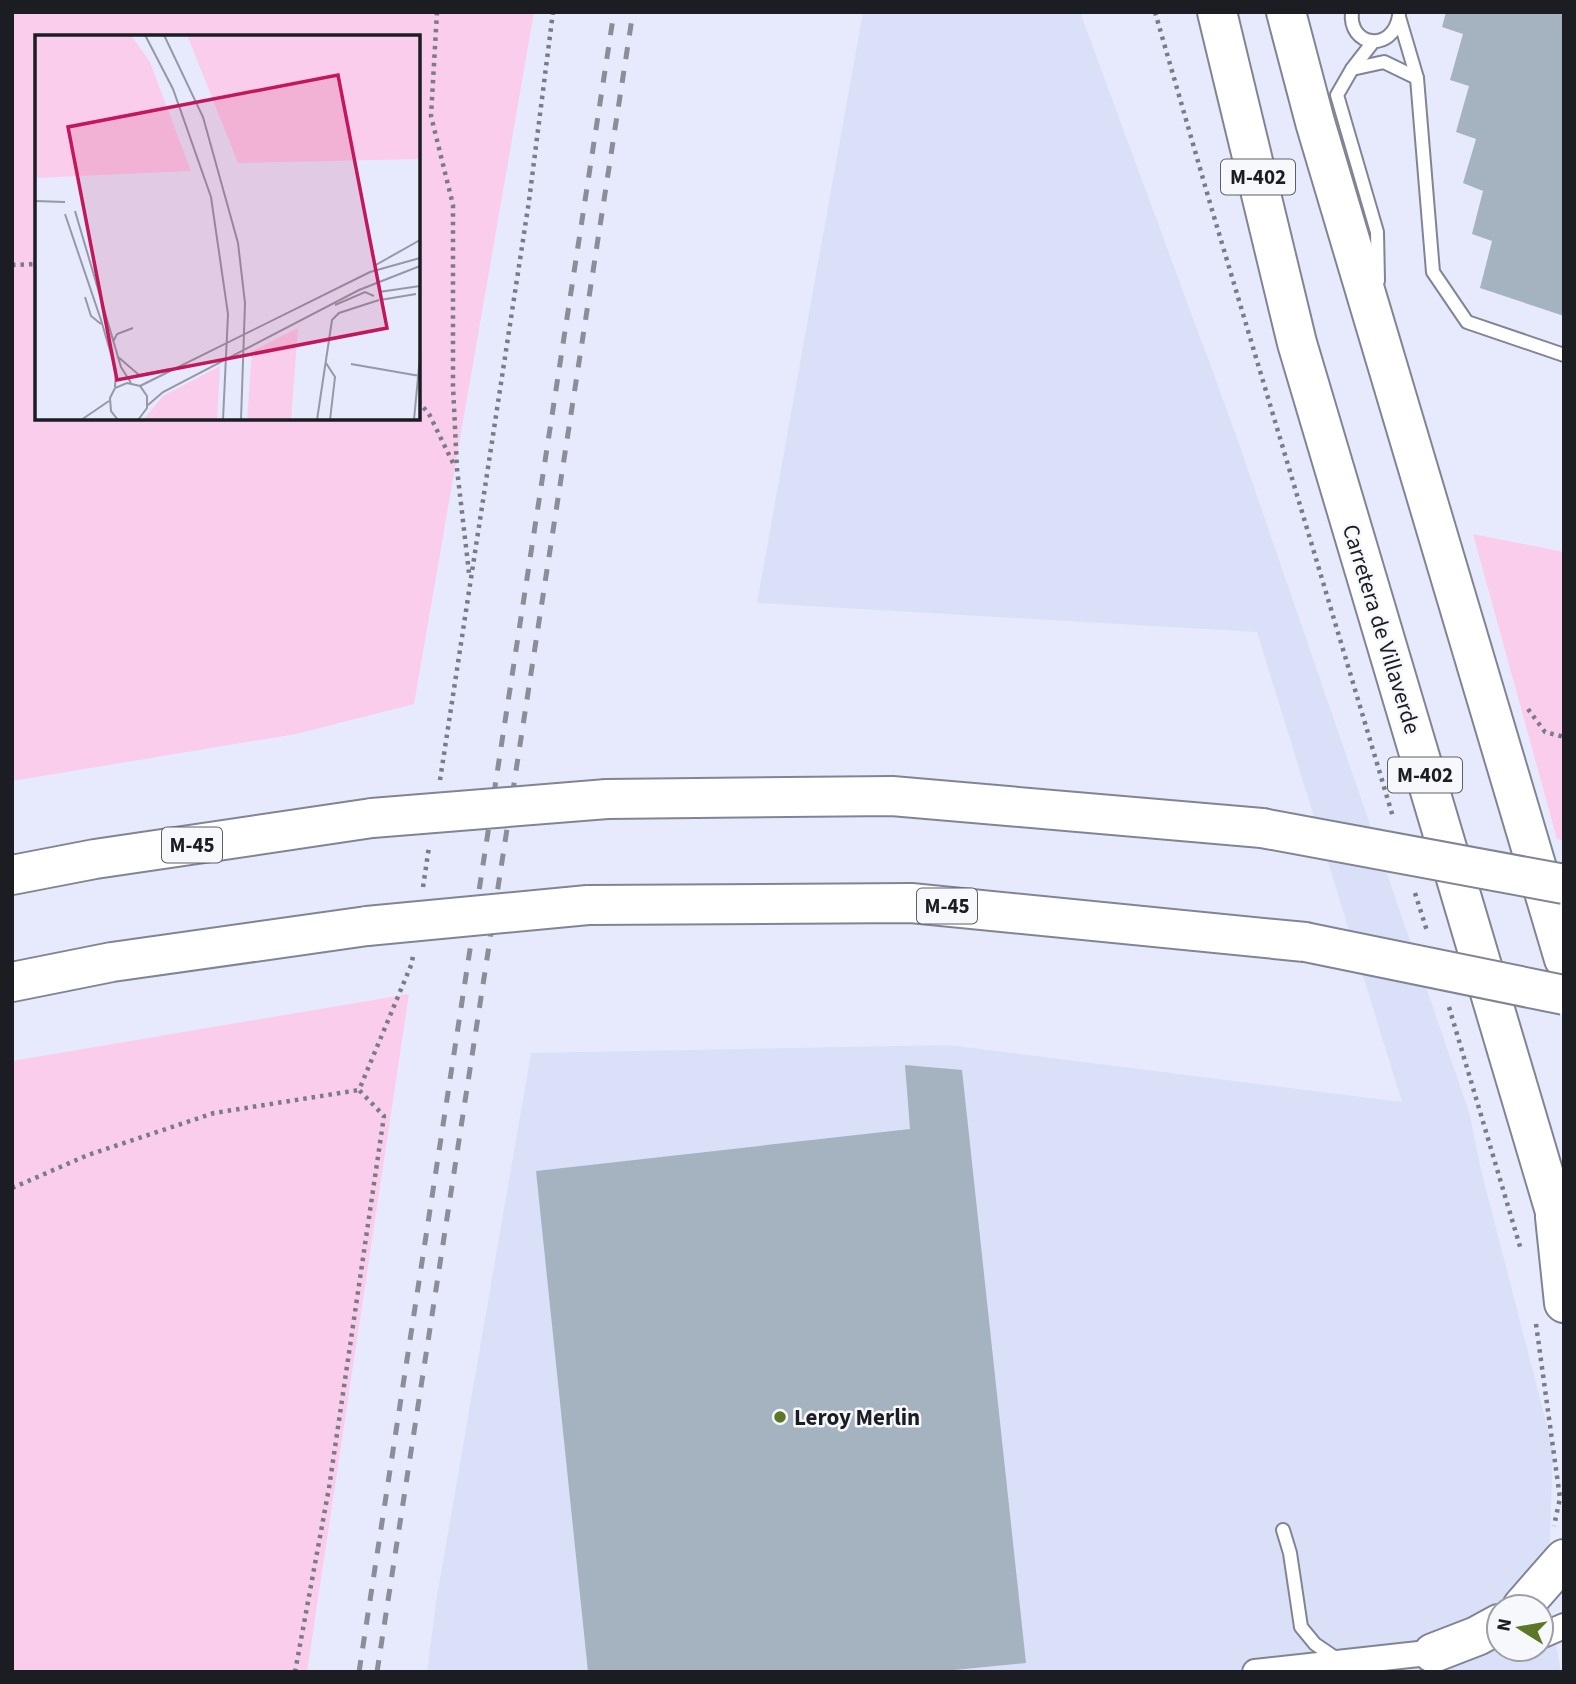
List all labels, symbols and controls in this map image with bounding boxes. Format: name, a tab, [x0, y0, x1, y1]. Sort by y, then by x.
inset map	[35, 35, 420, 420]
road number: M-402	[1221, 160, 1295, 194]
street label: Carretera de Villaverde	[1334, 520, 1429, 738]
road number: M-402	[1388, 758, 1462, 792]
road number: M-45	[162, 828, 222, 862]
road number: M-45	[917, 888, 977, 923]
place label: Leroy Merlin	[794, 1401, 920, 1434]
marker: Leroy Merlin	[772, 1409, 788, 1425]
north arrow	[1485, 1593, 1555, 1663]
text: N	[1490, 1616, 1519, 1634]

